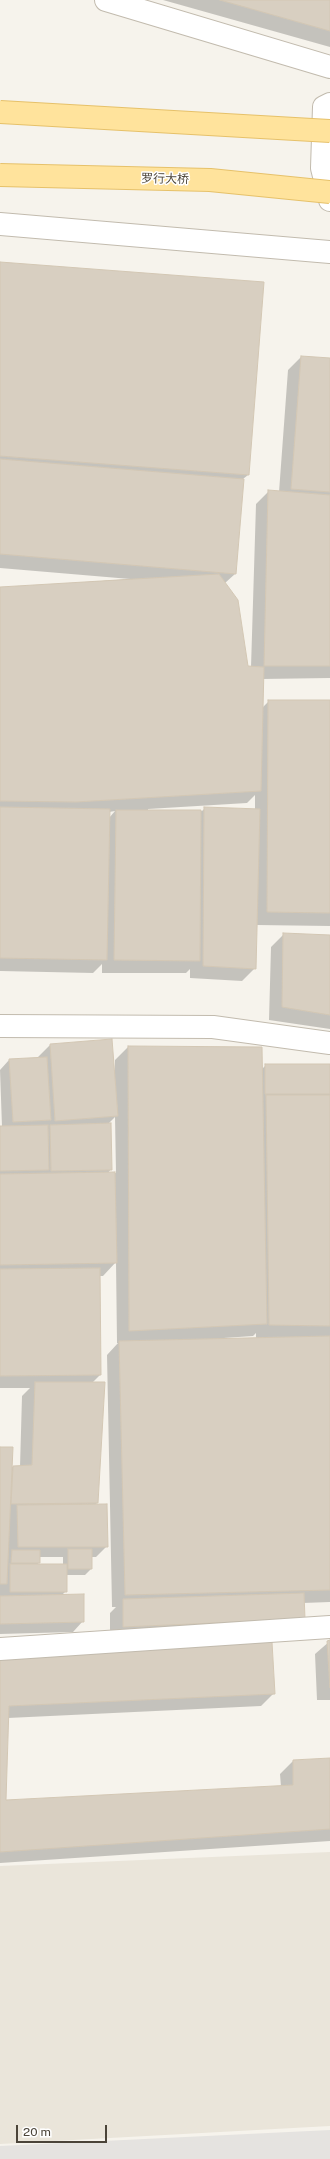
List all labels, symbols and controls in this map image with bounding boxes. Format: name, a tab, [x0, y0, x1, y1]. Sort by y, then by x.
street label: 罗行大桥	[141, 171, 189, 187]
scale bar	[18, 2117, 109, 2143]
text: 20 m	[23, 2125, 51, 2139]

